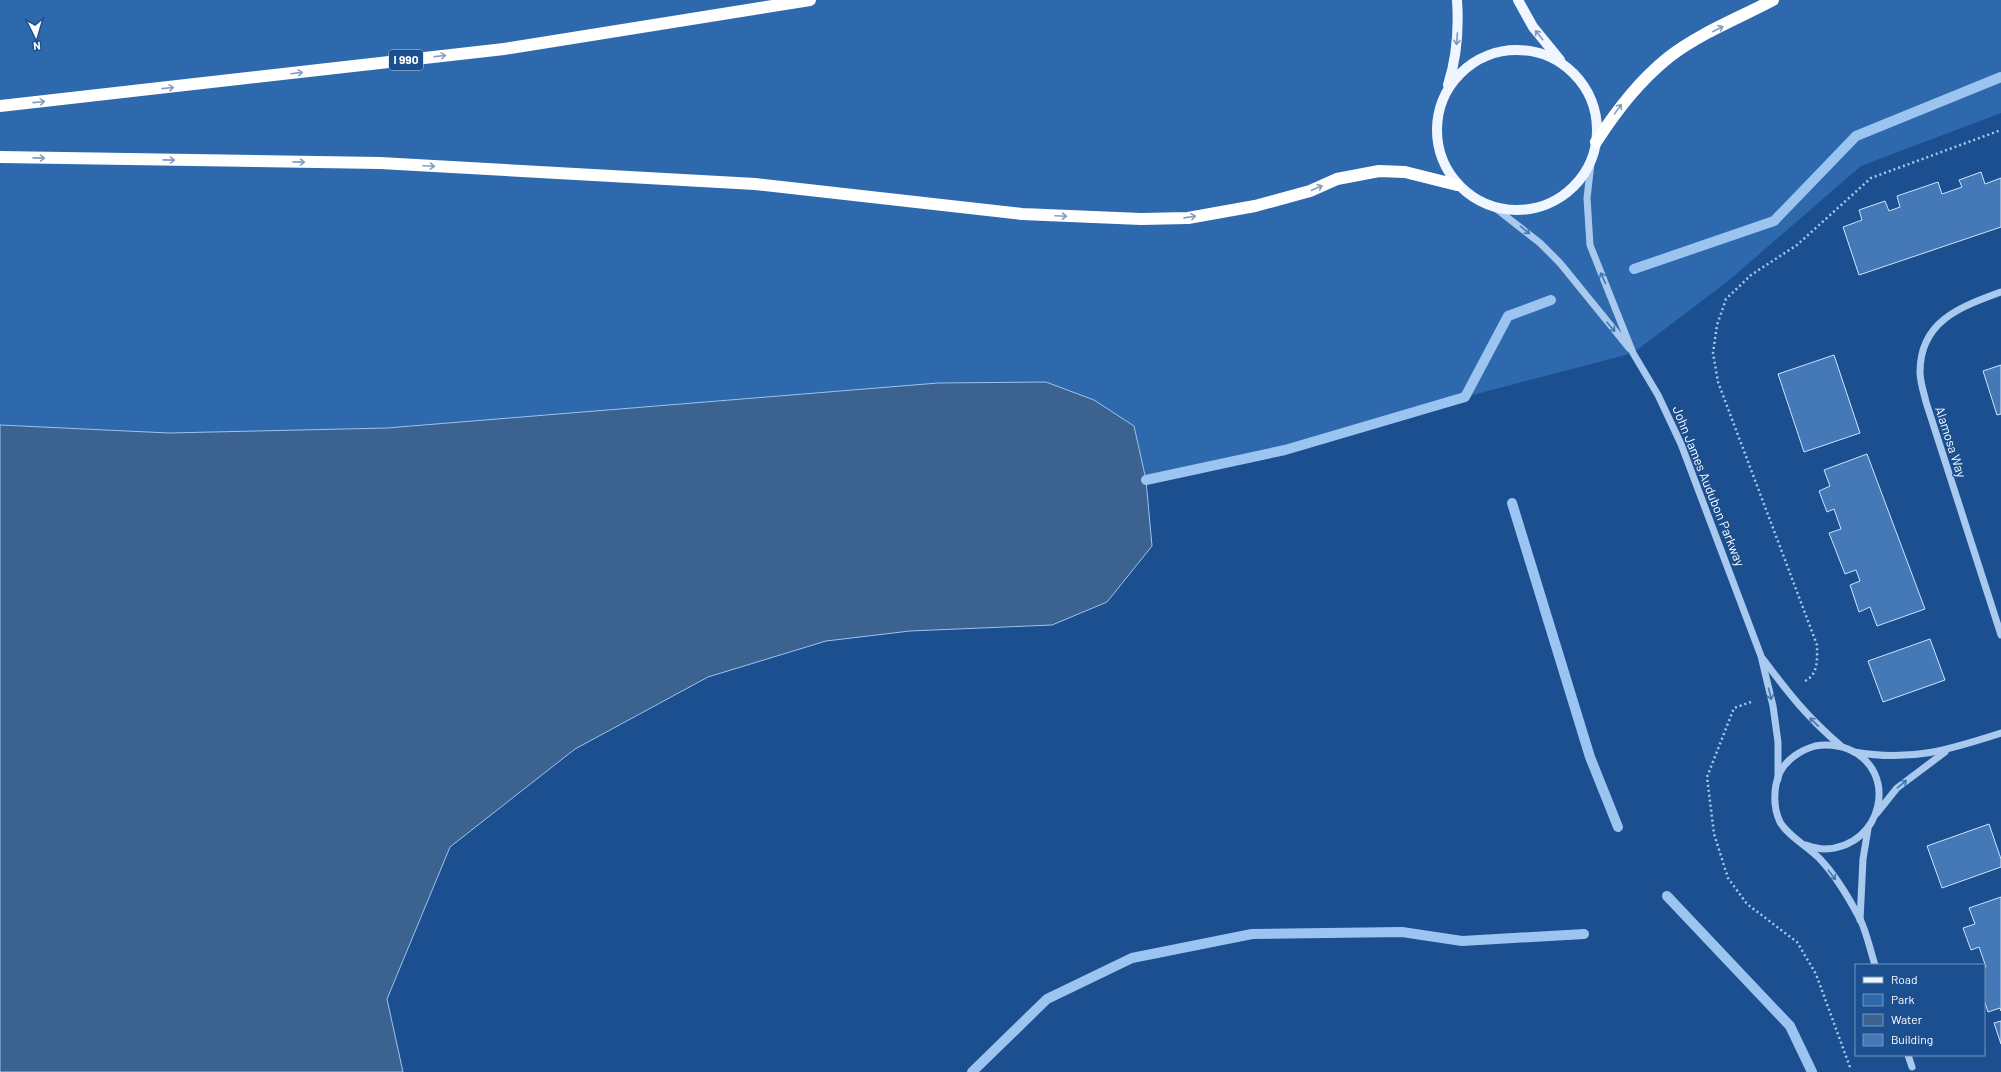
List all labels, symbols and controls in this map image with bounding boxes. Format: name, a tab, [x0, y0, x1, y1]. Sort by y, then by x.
north arrow	[16, 16, 56, 56]
one-way arrow	[1711, 24, 1723, 32]
one-way arrow	[1534, 29, 1543, 40]
one-way arrow	[1454, 32, 1461, 45]
text: N	[33, 40, 41, 53]
road number: I 990	[389, 50, 423, 70]
one-way arrow	[433, 52, 446, 60]
one-way arrow	[290, 69, 303, 77]
one-way arrow	[161, 84, 174, 92]
one-way arrow	[32, 98, 45, 106]
one-way arrow	[1613, 104, 1622, 115]
one-way arrow	[32, 154, 45, 162]
one-way arrow	[162, 156, 175, 164]
one-way arrow	[292, 158, 305, 166]
one-way arrow	[422, 162, 435, 169]
one-way arrow	[1310, 184, 1322, 191]
one-way arrow	[1054, 212, 1067, 219]
one-way arrow	[1184, 213, 1197, 221]
one-way arrow	[1520, 225, 1530, 234]
one-way arrow	[1598, 272, 1606, 284]
one-way arrow	[1607, 322, 1616, 332]
street label: John James Audubon Parkway	[1669, 403, 1749, 569]
street label: Alamosa Way	[1932, 404, 1970, 480]
one-way arrow	[1767, 687, 1774, 700]
one-way arrow	[1809, 717, 1819, 727]
one-way arrow	[1896, 780, 1907, 789]
one-way arrow	[1827, 869, 1836, 880]
legend	[1855, 964, 1985, 1056]
text: Road	[1891, 972, 1918, 986]
text: Park	[1891, 992, 1915, 1006]
text: Water	[1891, 1012, 1923, 1026]
text: Building	[1891, 1032, 1933, 1046]

